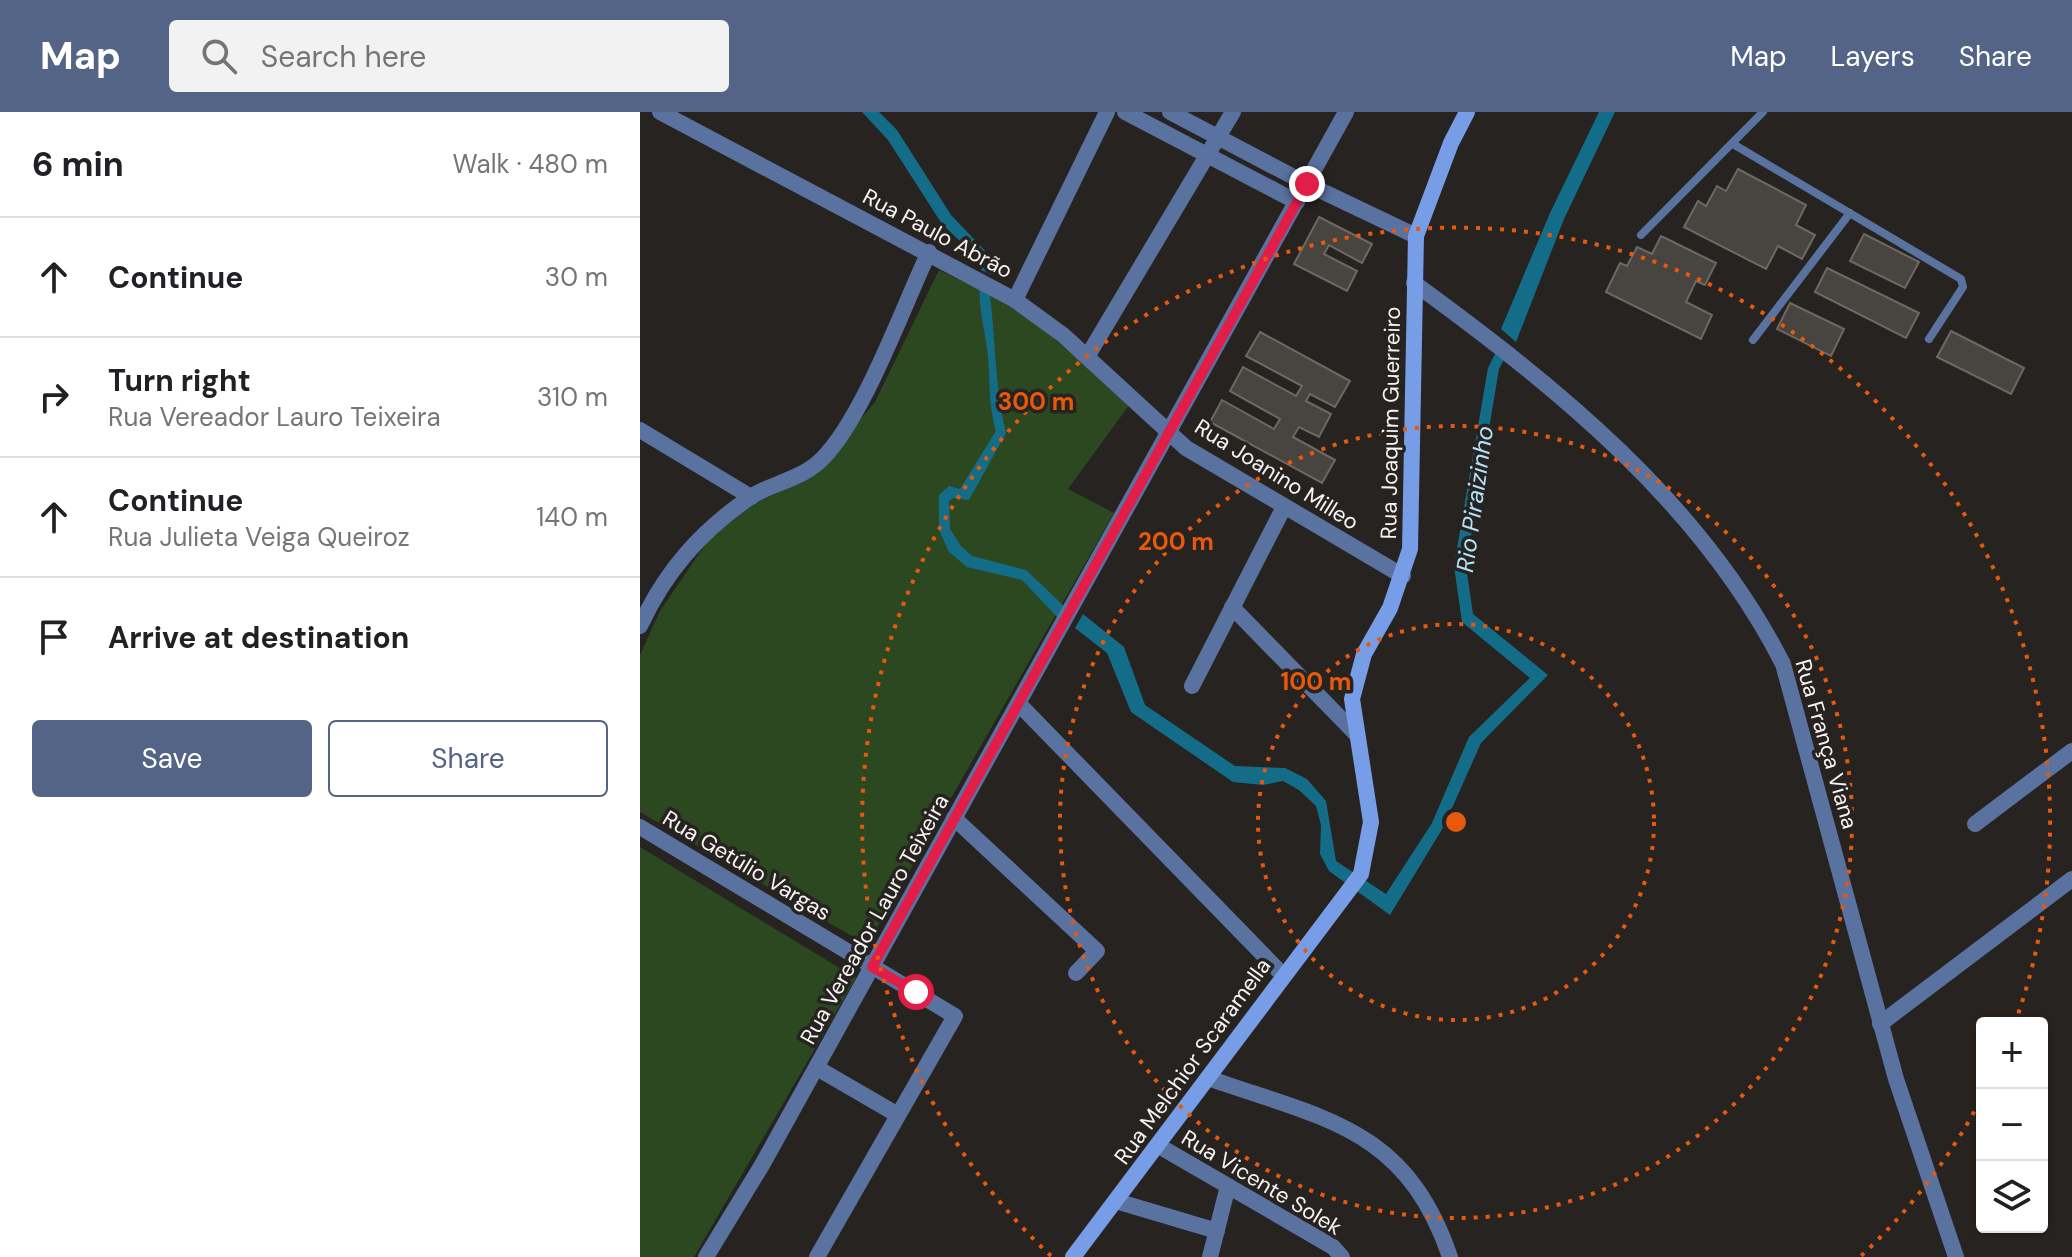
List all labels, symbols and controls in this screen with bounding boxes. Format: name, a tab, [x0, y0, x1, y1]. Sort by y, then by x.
search box	[169, 20, 729, 92]
text: Map	[40, 31, 121, 81]
icon: search	[197, 34, 241, 78]
text: Search here	[261, 37, 426, 76]
text: Map	[1730, 38, 1787, 75]
text: Layers	[1831, 38, 1915, 75]
text: Share	[1959, 38, 2032, 75]
text: 6 min	[32, 142, 124, 187]
text: Walk · 480 m	[453, 147, 608, 181]
route end	[1289, 166, 1325, 202]
street label: Rua Paulo Abrão	[858, 182, 1018, 285]
icon: ahead	[32, 255, 76, 299]
text: Continue	[108, 258, 243, 297]
text: 30 m	[545, 260, 608, 294]
street label: Rua Joaquim Guerreiro	[1374, 306, 1407, 540]
text: Turn right	[108, 361, 251, 400]
icon: right	[32, 375, 76, 419]
text: 310 m	[537, 380, 608, 414]
text: 300 m	[998, 386, 1074, 417]
text: Rua Vereador Lauro Teixeira	[108, 400, 441, 434]
street label: Rua Joanino Milleo	[1189, 412, 1364, 537]
water label: Rio Piraizinho	[1449, 424, 1500, 574]
text: Continue	[108, 481, 243, 520]
icon: ahead	[32, 495, 76, 539]
text: 140 m	[536, 500, 608, 534]
text: Rua Julieta Veiga Queiroz	[108, 520, 410, 554]
text: 200 m	[1138, 526, 1214, 557]
icon: arrive	[32, 615, 76, 659]
text: Arrive at destination	[108, 618, 409, 657]
street label: Rua França Viana	[1788, 656, 1865, 832]
text: 100 m	[1281, 666, 1351, 697]
button: Save	[32, 720, 312, 797]
button: Share	[328, 720, 608, 797]
street label: Rua Vereador Lauro Teixeira	[794, 789, 955, 1049]
street label: Rua Getúlio Vargas	[657, 804, 836, 927]
centre of rings	[1442, 808, 1470, 836]
street label: Rua Melchior Scaramella	[1108, 952, 1277, 1170]
route start	[898, 974, 934, 1010]
map controls	[1976, 1017, 2048, 1233]
button: +	[1976, 1017, 2048, 1089]
button: −	[1976, 1089, 2048, 1161]
street label: Rua Vicente Solek	[1176, 1123, 1347, 1242]
button: layers	[1976, 1161, 2048, 1233]

